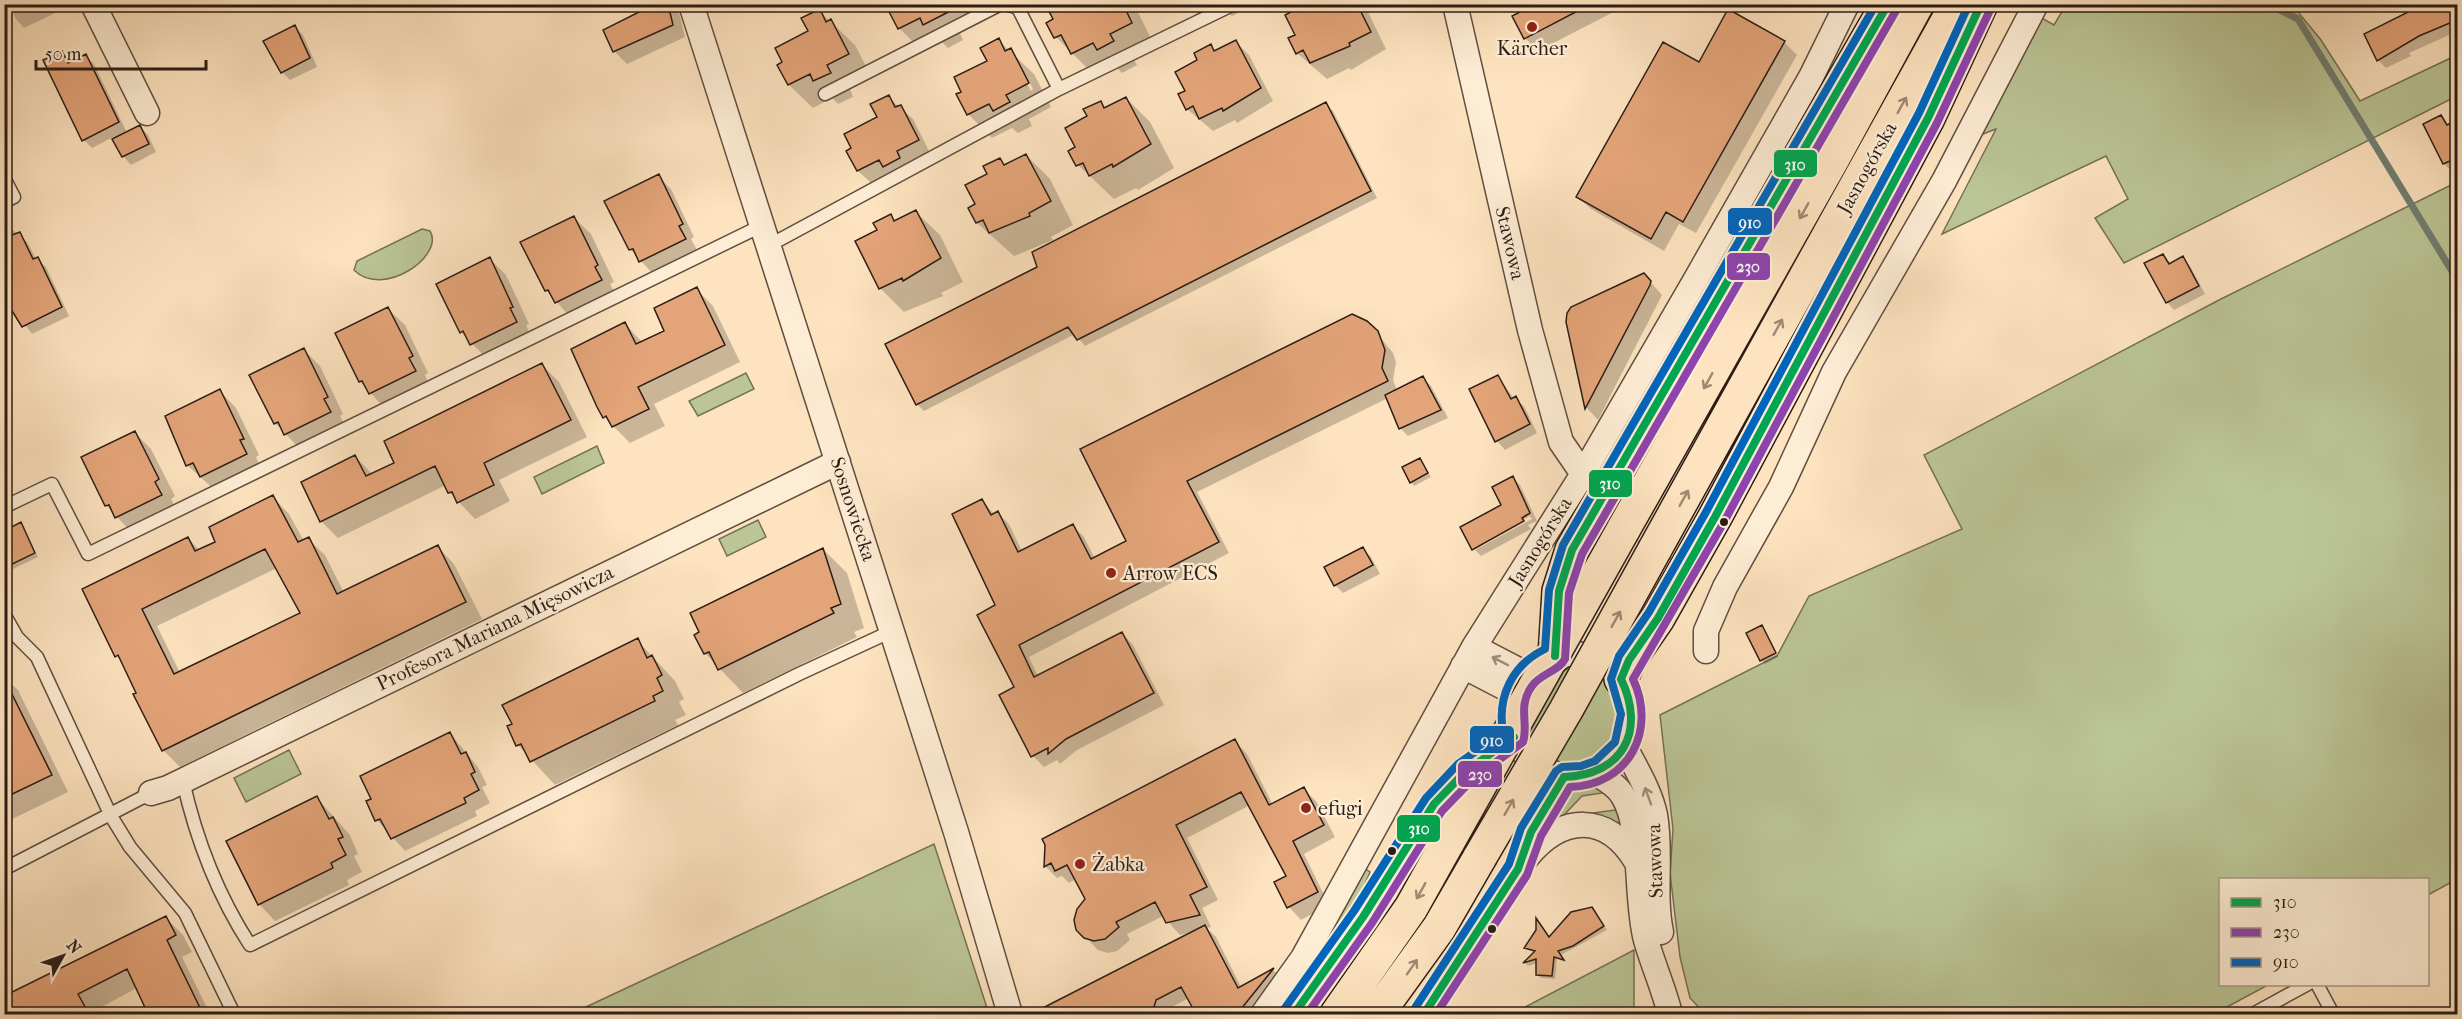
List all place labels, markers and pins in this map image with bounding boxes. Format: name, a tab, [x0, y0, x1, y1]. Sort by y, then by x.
marker: Kärcher	[1525, 20, 1539, 34]
place label: Kärcher	[1497, 37, 1568, 60]
unlabelled marker	[1718, 516, 1730, 528]
place label: Arrow ECS	[1122, 562, 1218, 585]
marker: Arrow ECS	[1104, 566, 1118, 580]
place label: efugi	[1318, 797, 1363, 820]
marker: efugi	[1299, 801, 1313, 815]
unlabelled marker	[1386, 845, 1398, 857]
place label: Żabka	[1092, 852, 1145, 876]
marker: Żabka	[1073, 857, 1087, 871]
unlabelled marker	[1486, 923, 1498, 935]

